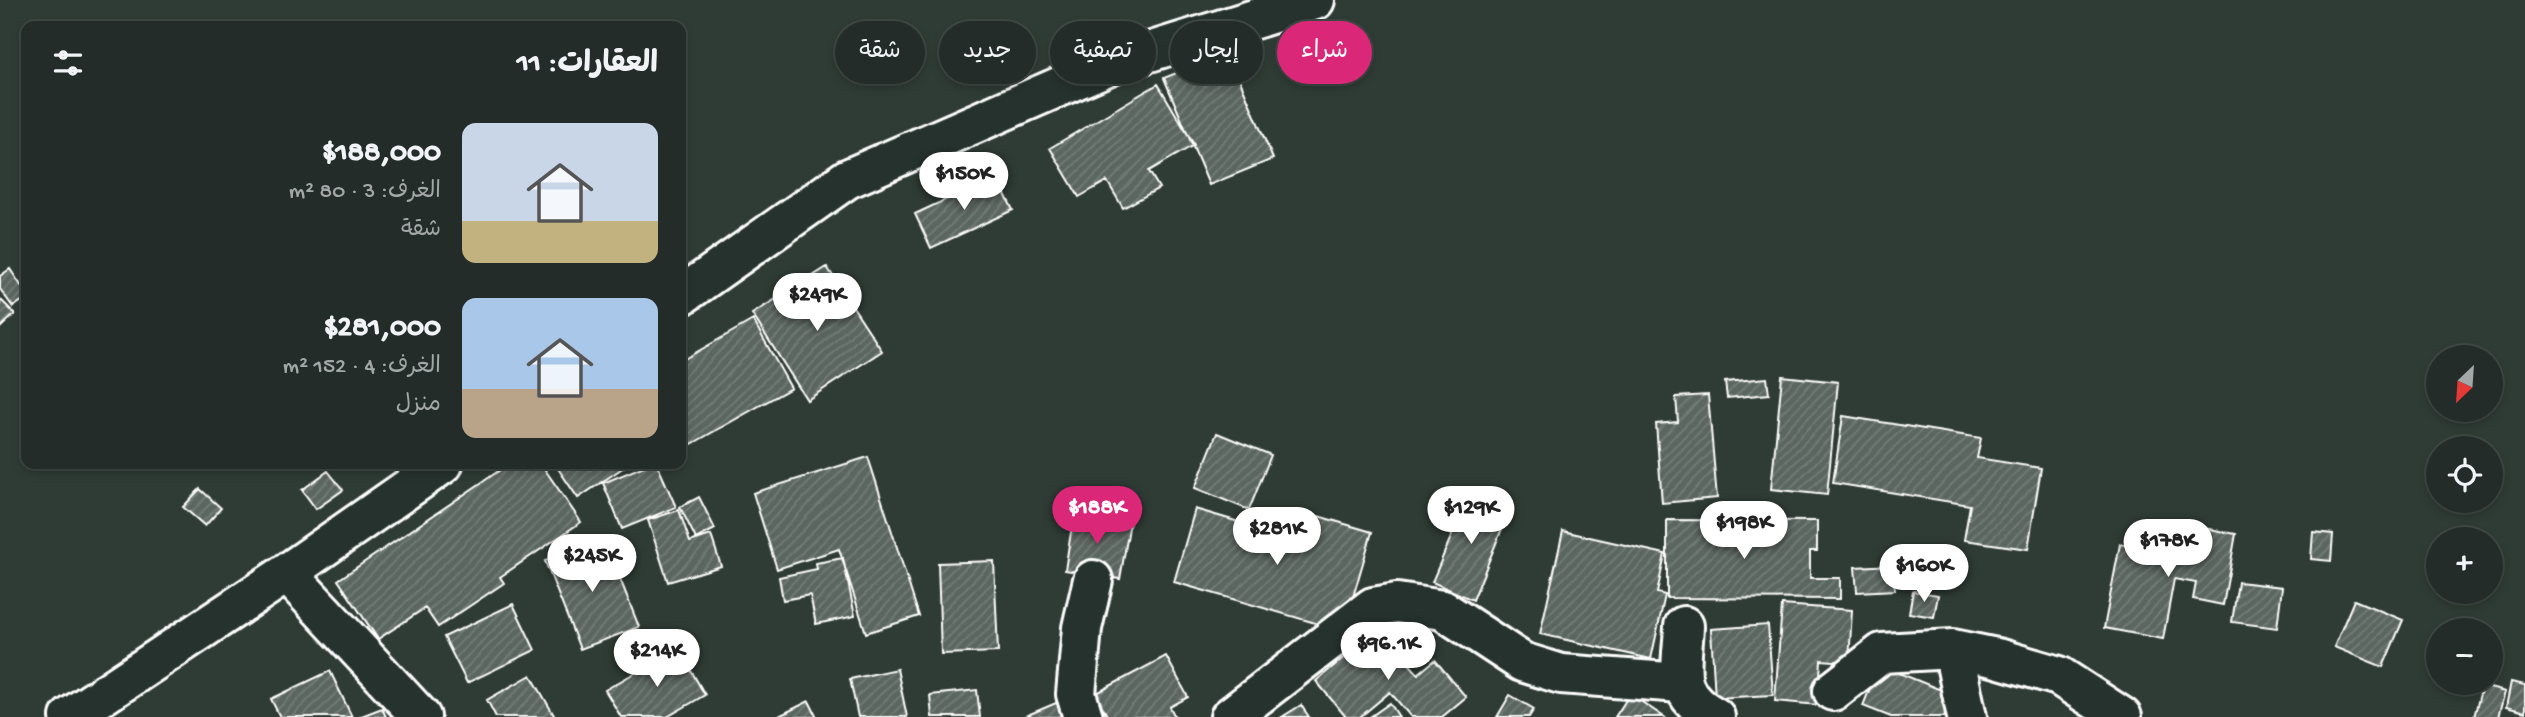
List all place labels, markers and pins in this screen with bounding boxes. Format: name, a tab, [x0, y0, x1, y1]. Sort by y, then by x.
pin: $150K	[915, 152, 1013, 212]
pin: $249K	[768, 274, 866, 333]
pin: $188K	[1048, 486, 1146, 546]
pin: $129K	[1422, 486, 1520, 546]
pin: $198K	[1695, 502, 1793, 561]
pin: $281K	[1228, 508, 1326, 567]
pin: $178K	[2119, 520, 2217, 579]
pin: $245K	[543, 534, 641, 594]
pin: $160K	[1875, 544, 1973, 604]
pin: $96.1K	[1331, 622, 1445, 682]
pin: $214K	[608, 630, 706, 689]

